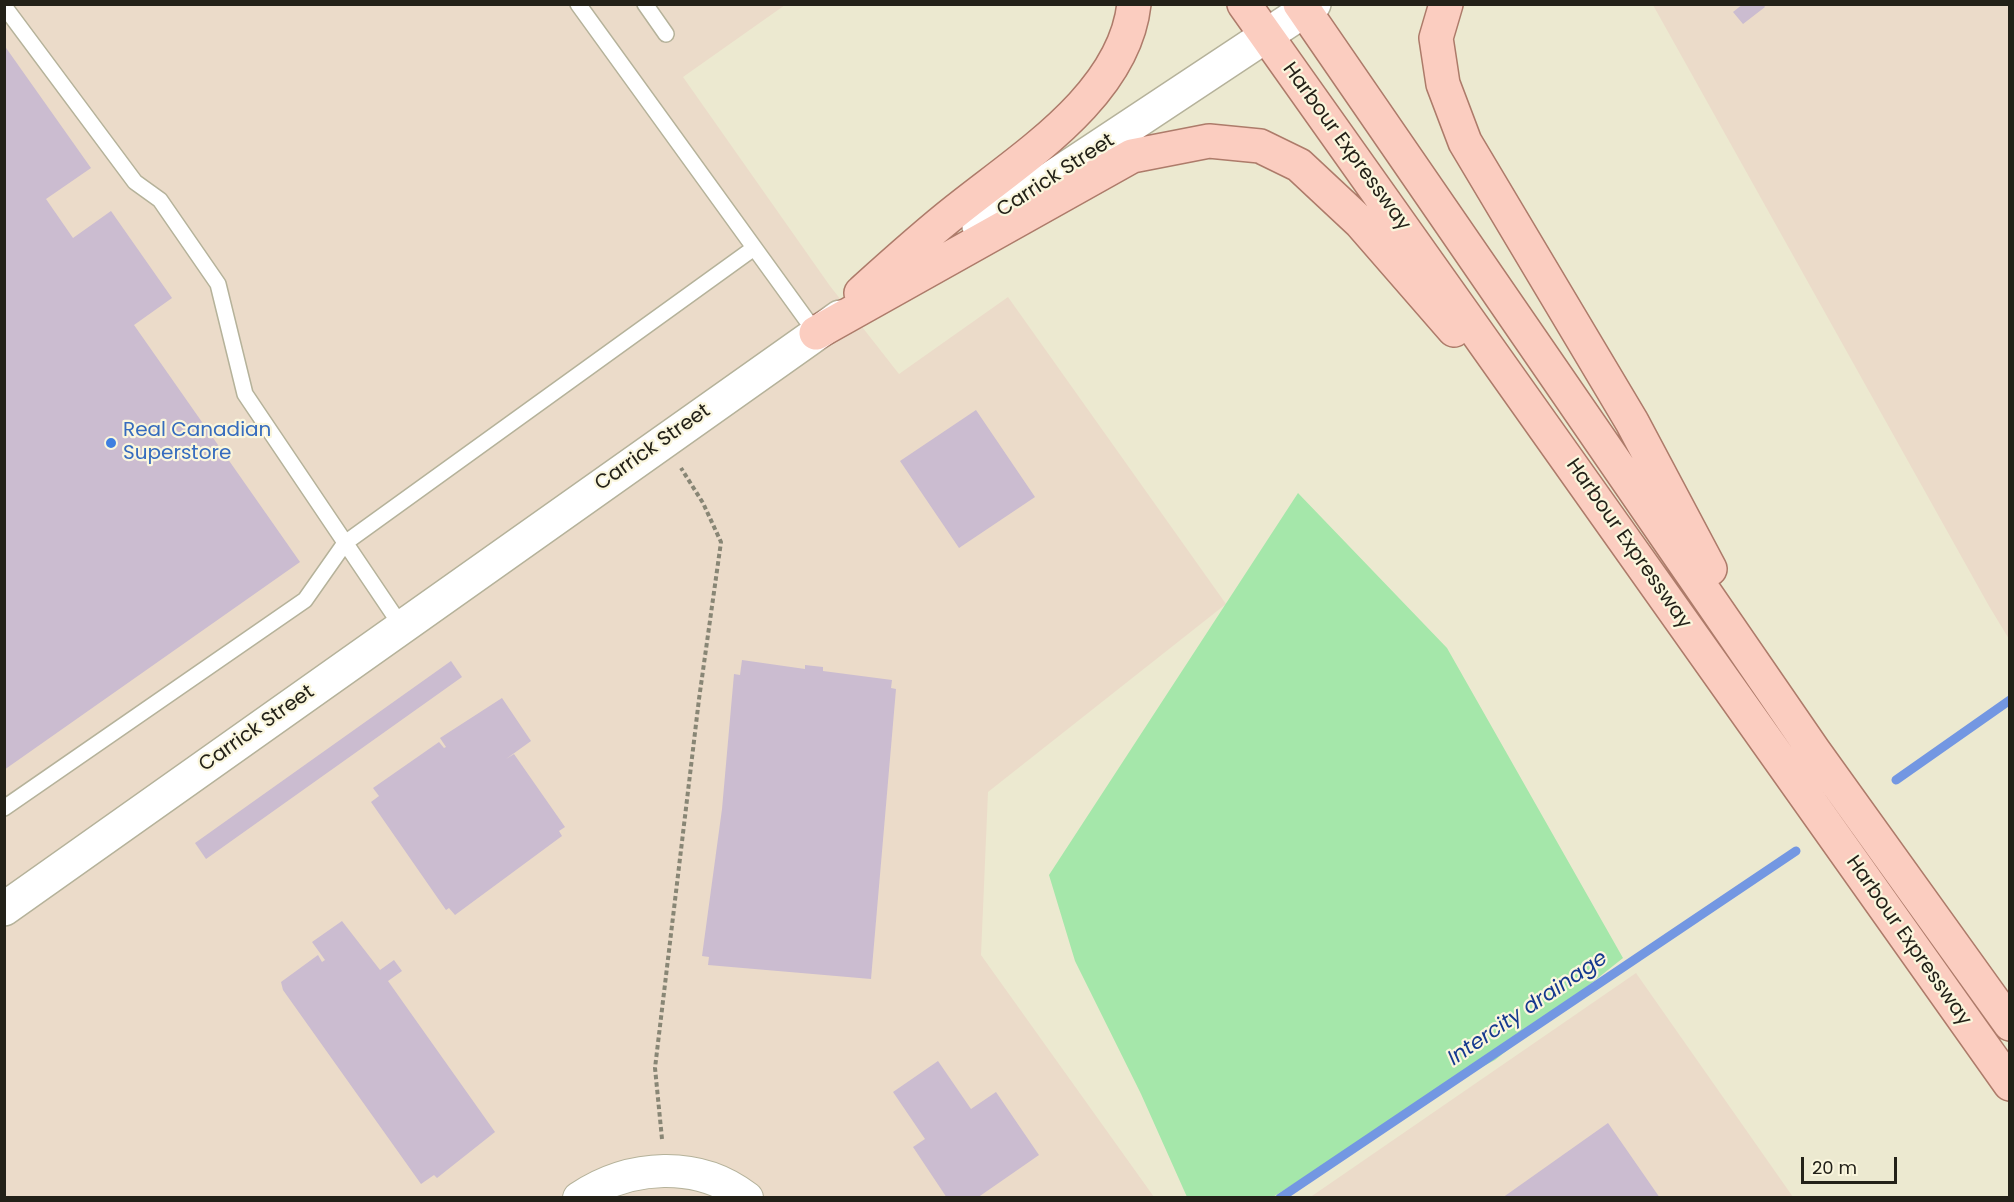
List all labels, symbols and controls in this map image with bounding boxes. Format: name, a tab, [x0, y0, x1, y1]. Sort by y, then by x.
street label: Harbour Expressway	[1277, 58, 1415, 236]
street label: Carrick Street	[993, 129, 1119, 223]
street label: Carrick Street	[591, 399, 715, 497]
place label: Real Canadian Superstore	[123, 419, 271, 466]
marker: Real Canadian Superstore	[104, 436, 118, 450]
street label: Harbour Expressway	[1560, 454, 1696, 634]
street label: Carrick Street	[195, 680, 319, 778]
street label: Harbour Expressway	[1840, 851, 1976, 1031]
water label: Intercity drainage	[1443, 946, 1613, 1072]
scale bar	[1804, 1145, 1900, 1183]
text: 20 m	[1812, 1155, 1857, 1180]

